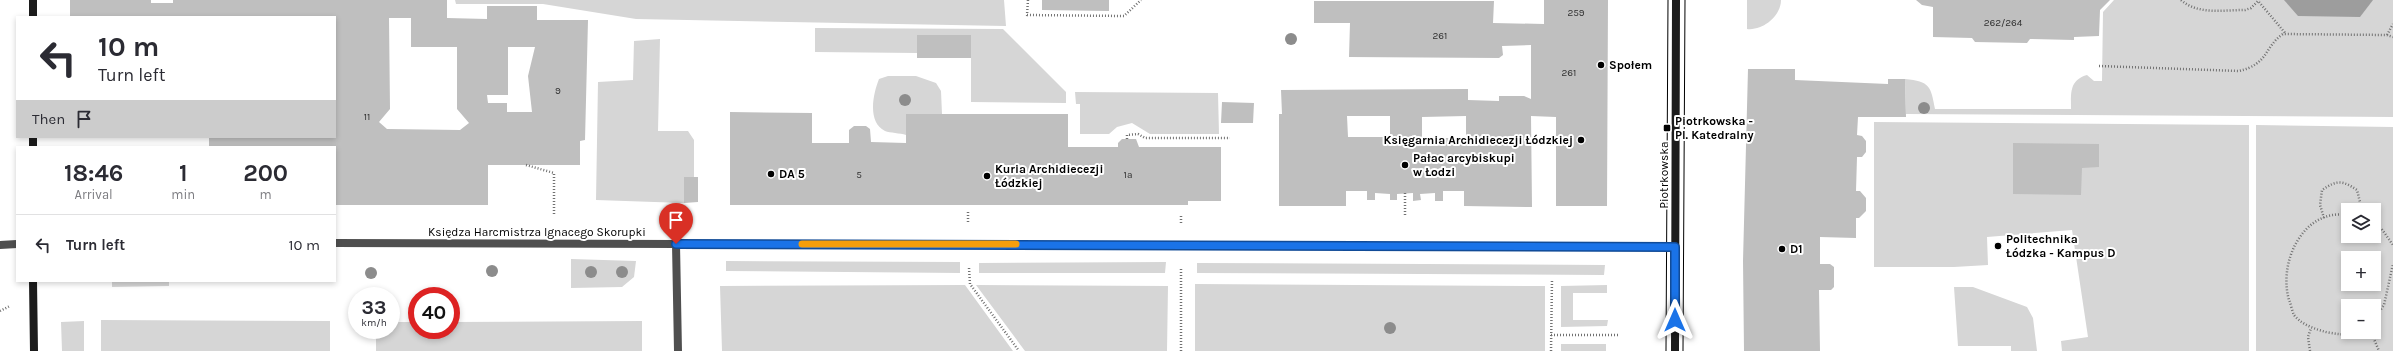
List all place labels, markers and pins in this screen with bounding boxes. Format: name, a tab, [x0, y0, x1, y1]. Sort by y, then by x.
place label: Społem	[1609, 58, 1652, 72]
marker: Społem	[1596, 60, 1606, 70]
place label: Piotrkowska - Pl. Katedralny	[1675, 114, 1753, 142]
marker: Piotrkowska - Pl. Katedralny	[1662, 123, 1672, 133]
place label: Księgarnia Archidiecezji Łódzkiej	[1384, 133, 1573, 147]
marker: Księgarnia Archidiecezji Łódzkiej	[1576, 135, 1586, 145]
place label: Pałac arcybiskupi w Łodzi	[1413, 151, 1515, 179]
marker: Pałac arcybiskupi w Łodzi	[1400, 160, 1410, 170]
place label: Kuria Archidiecezji Łódzkiej	[995, 162, 1103, 190]
place label: DA 5	[779, 167, 805, 181]
marker: DA 5	[766, 169, 776, 179]
marker: Kuria Archidiecezji Łódzkiej	[982, 171, 992, 181]
pin	[659, 203, 693, 244]
place label: Politechnika Łódzka - Kampus D	[2006, 232, 2115, 260]
marker: Politechnika Łódzka - Kampus D	[1993, 241, 2003, 251]
place label: D1	[1790, 242, 1803, 256]
marker: D1	[1777, 244, 1787, 254]

